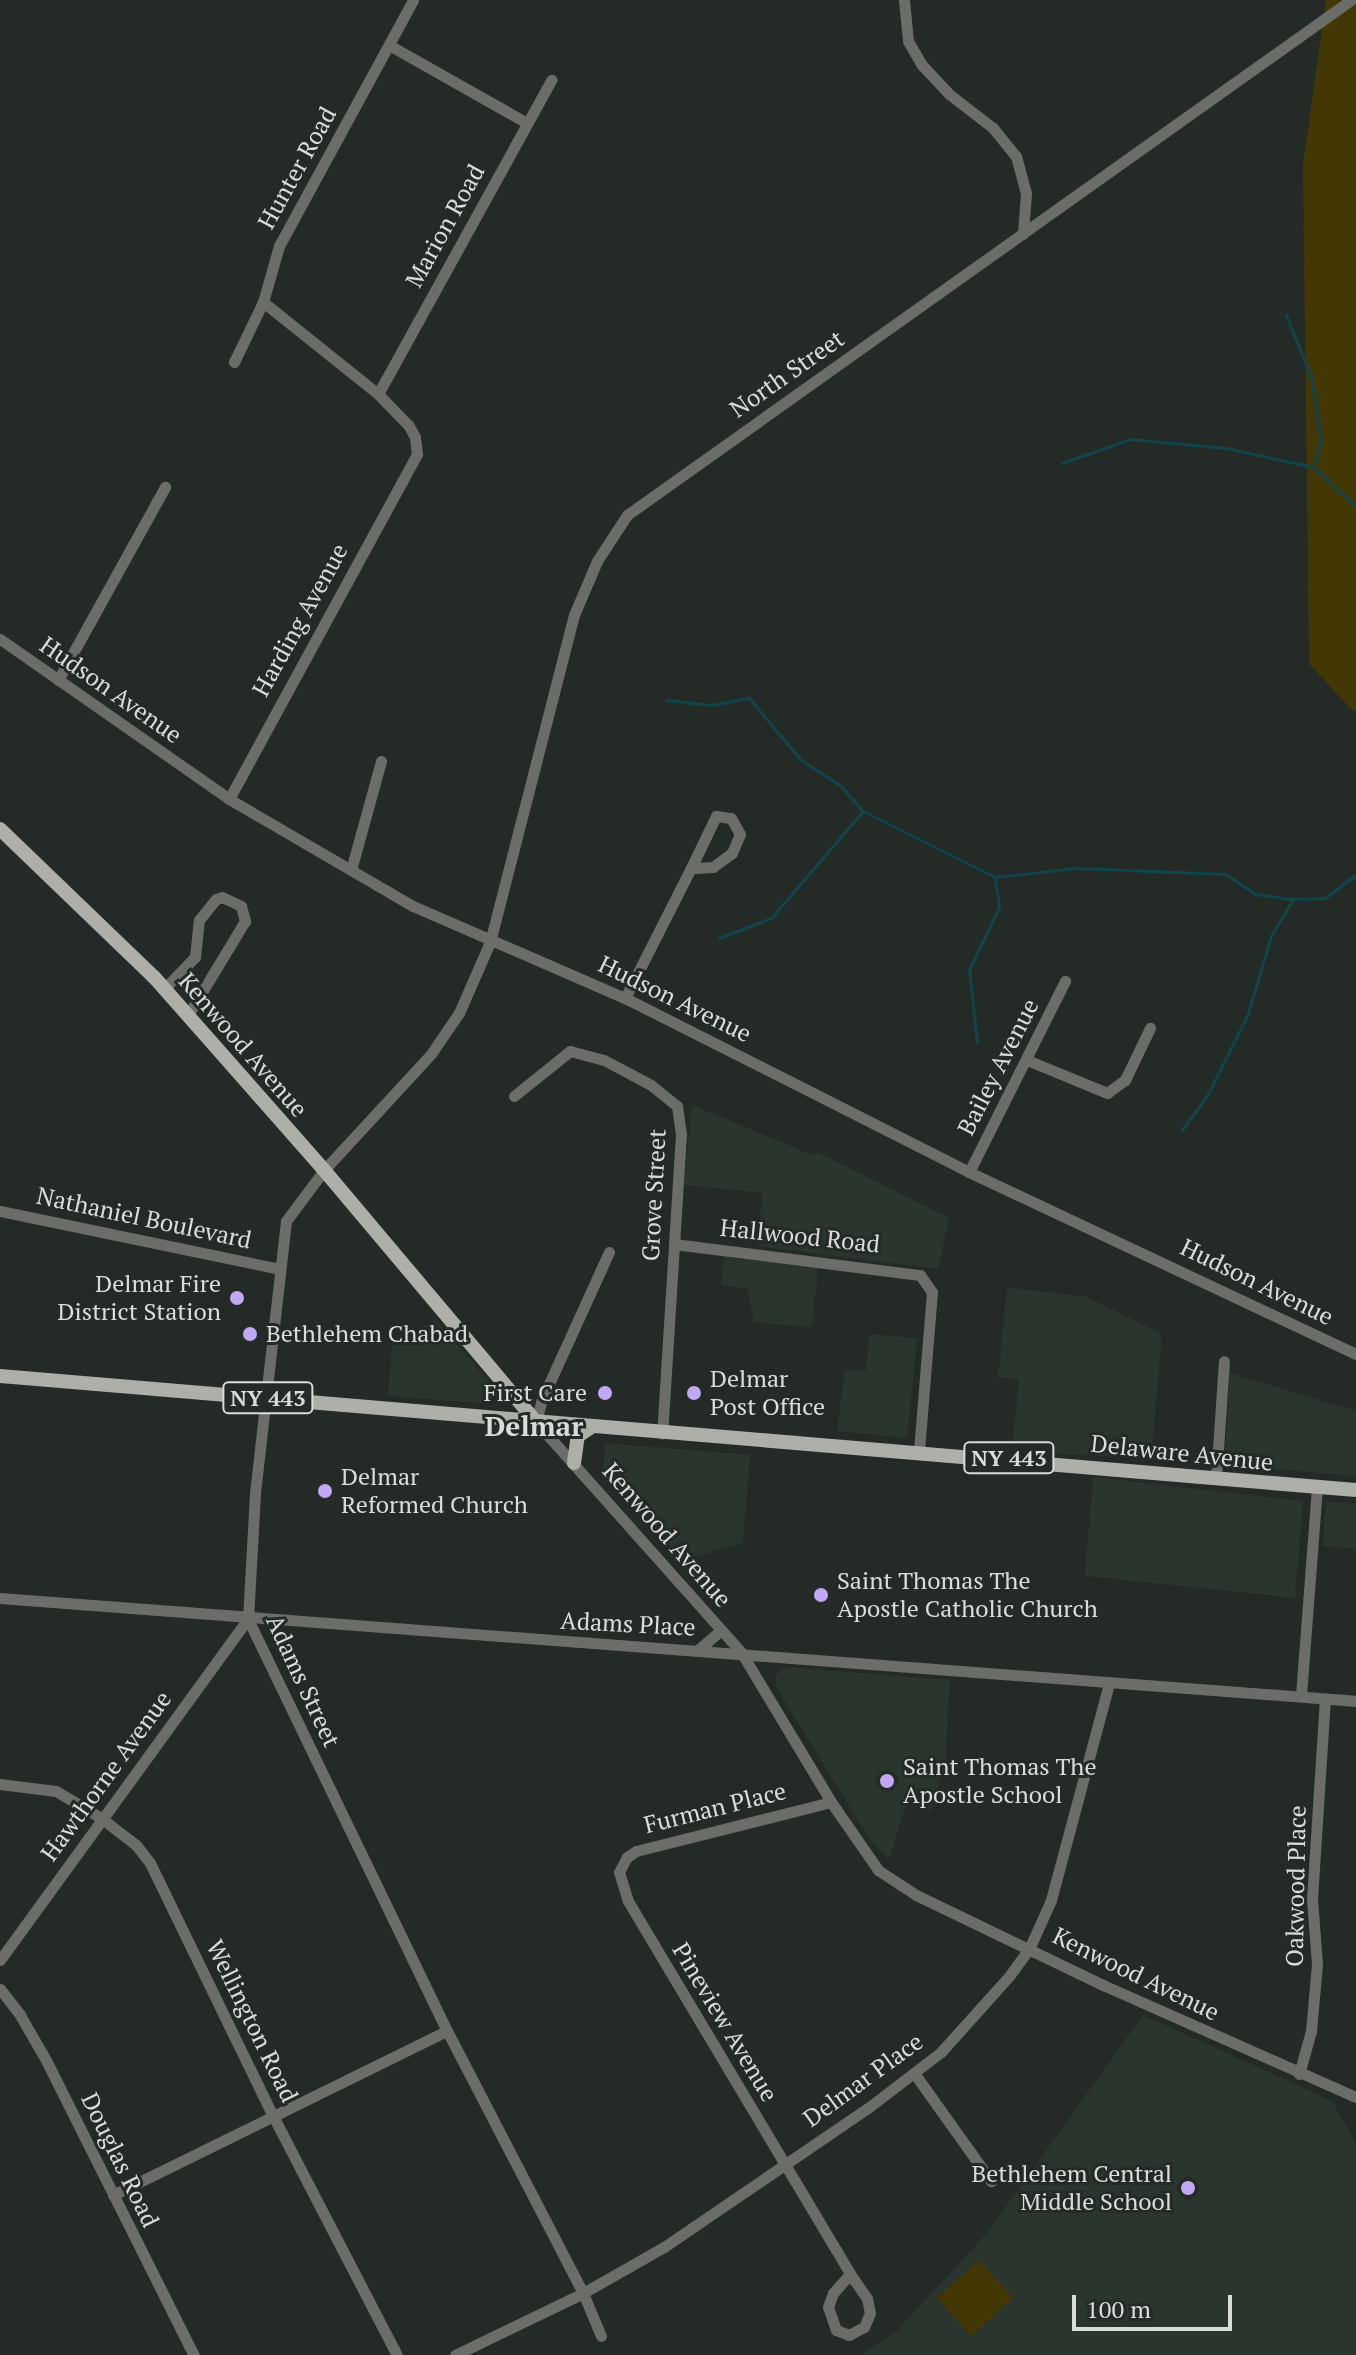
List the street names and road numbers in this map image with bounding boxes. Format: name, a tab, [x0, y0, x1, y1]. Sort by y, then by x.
street label: Hunter Road	[252, 102, 342, 234]
street label: Marion Road	[399, 159, 491, 293]
street label: North Street	[724, 324, 850, 424]
street label: Harding Avenue	[246, 538, 354, 702]
street label: Hudson Avenue	[34, 630, 188, 750]
street label: Hudson Avenue	[594, 949, 756, 1049]
street label: Kenwood Avenue	[172, 967, 314, 1123]
street label: Bailey Avenue	[951, 994, 1045, 1140]
street label: Grove Street	[636, 1128, 672, 1262]
street label: Nathaniel Boulevard	[34, 1181, 254, 1255]
street label: Hallwood Road	[719, 1213, 881, 1259]
street label: Hudson Avenue	[1176, 1232, 1338, 1332]
road number: NY 443	[222, 1380, 314, 1416]
street label: Delaware Avenue	[1089, 1429, 1275, 1477]
road number: NY 443	[963, 1440, 1055, 1476]
street label: Kenwood Avenue	[596, 1457, 738, 1613]
street label: Adams Place	[560, 1606, 696, 1642]
street label: Adams Street	[260, 1610, 346, 1752]
street label: Hawthorne Avenue	[35, 1685, 177, 1867]
street label: Furman Place	[641, 1776, 789, 1840]
street label: Oakwood Place	[1280, 1805, 1312, 1967]
street label: Kenwood Avenue	[1048, 1921, 1224, 2027]
street label: Wellington Road	[200, 1935, 304, 2107]
street label: Pineview Avenue	[666, 1937, 784, 2107]
street label: Delmar Place	[798, 2027, 928, 2133]
street label: Douglas Road	[75, 2088, 165, 2232]

